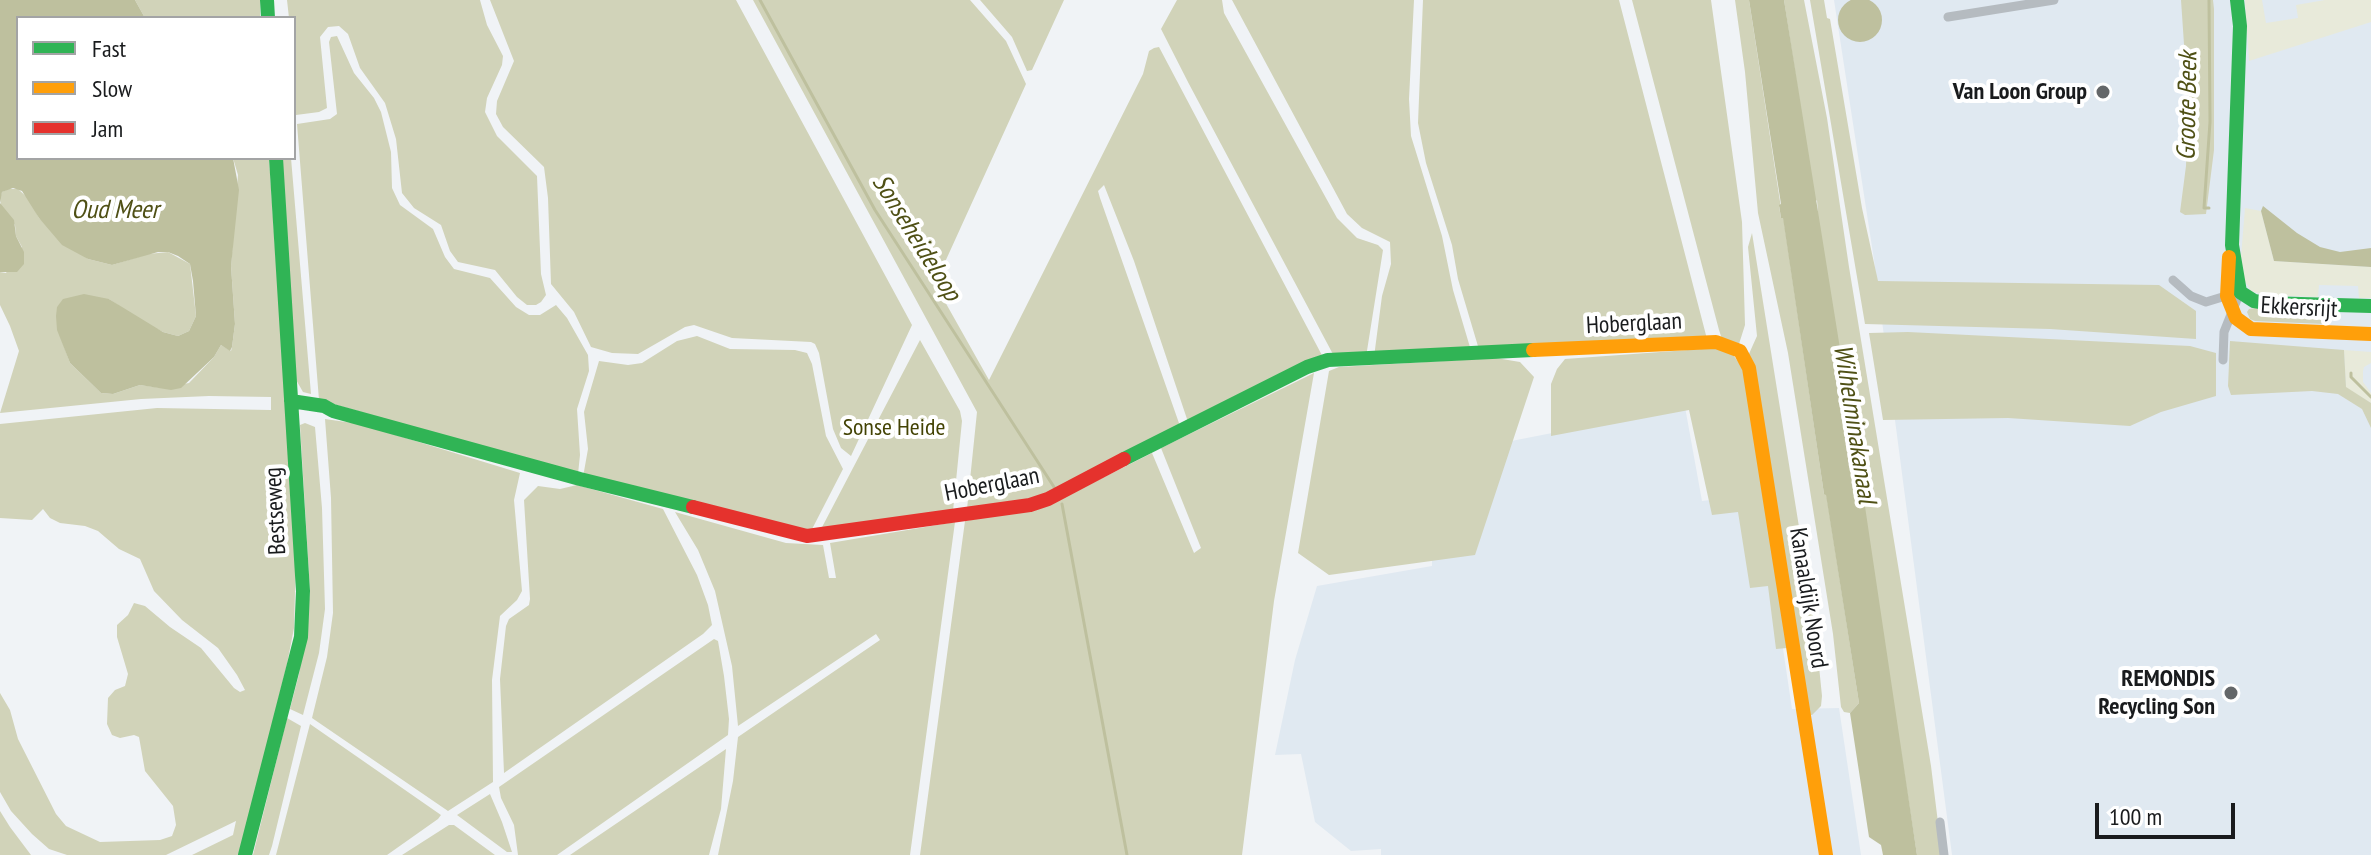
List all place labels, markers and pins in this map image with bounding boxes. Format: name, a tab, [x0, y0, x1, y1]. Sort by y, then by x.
place label: Van Loon Group	[1953, 78, 2087, 106]
marker: Van Loon Group	[2094, 83, 2112, 101]
place label: REMONDIS Recycling Son	[2098, 665, 2215, 721]
marker: REMONDIS Recycling Son	[2222, 684, 2240, 702]

